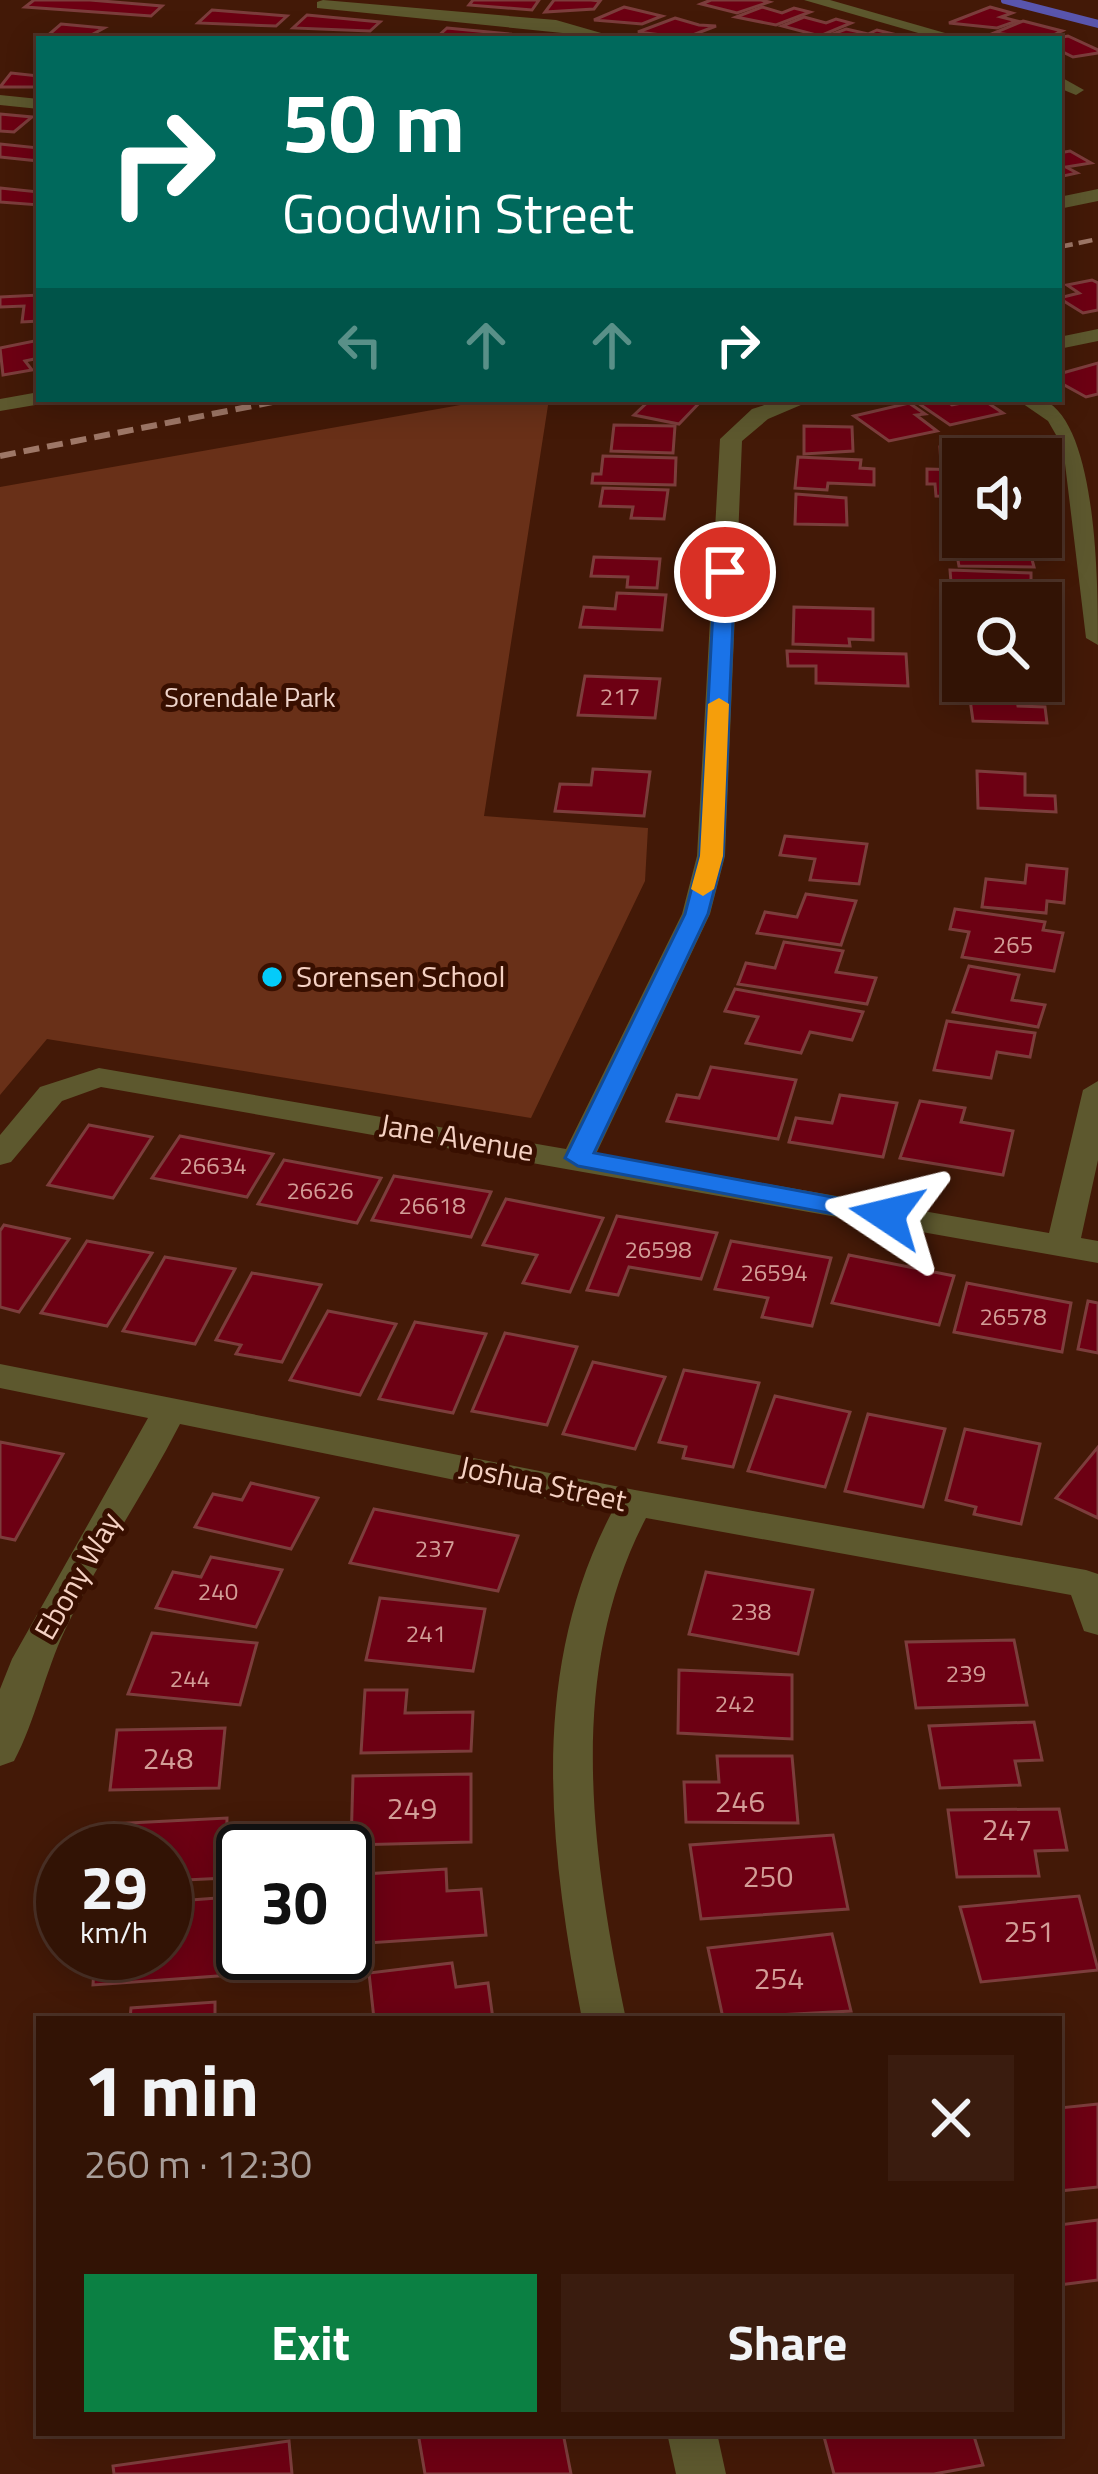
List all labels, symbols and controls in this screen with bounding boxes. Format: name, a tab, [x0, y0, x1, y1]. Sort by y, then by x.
text: 50 m	[282, 57, 465, 185]
icon: right	[84, 84, 240, 240]
text: Goodwin Street	[282, 172, 634, 254]
icon: left	[327, 312, 393, 378]
icon: ahead	[453, 312, 519, 378]
icon: ahead	[579, 312, 645, 378]
icon: right	[705, 312, 771, 378]
map controls	[942, 438, 1062, 702]
button: sound	[942, 438, 1062, 558]
pin	[674, 521, 776, 623]
icon: arrive	[692, 539, 758, 605]
button: search	[942, 582, 1062, 702]
park label: Sorendale Park	[164, 676, 336, 717]
house number: 217	[600, 678, 640, 714]
house number: 265	[993, 926, 1033, 962]
place label: Sorensen School	[296, 953, 505, 999]
marker: Sorensen School	[259, 964, 285, 990]
street label: Jane Avenue	[377, 1101, 538, 1173]
house number: 26634	[179, 1147, 247, 1183]
position arrow	[824, 1152, 950, 1278]
house number: 26626	[286, 1172, 354, 1208]
house number: 26618	[398, 1187, 466, 1223]
house number: 26598	[624, 1231, 692, 1267]
house number: 26594	[740, 1254, 808, 1290]
house number: 26578	[979, 1298, 1047, 1334]
street label: Joshua Street	[456, 1443, 631, 1523]
street label: Ebony Way	[22, 1503, 132, 1648]
house number: 237	[415, 1530, 455, 1566]
house number: 240	[198, 1573, 238, 1609]
house number: 238	[731, 1593, 771, 1629]
house number: 241	[406, 1615, 446, 1651]
house number: 239	[946, 1655, 986, 1691]
house number: 244	[170, 1660, 210, 1696]
house number: 242	[715, 1685, 755, 1721]
house number: 248	[143, 1735, 193, 1781]
house number: 246	[715, 1778, 765, 1824]
house number: 249	[387, 1785, 437, 1831]
house number: 247	[982, 1806, 1032, 1852]
speed limit sign: 30	[216, 1824, 372, 1980]
text: 29	[80, 1841, 148, 1932]
house number: 250	[743, 1853, 793, 1899]
house number: 251	[1004, 1908, 1054, 1954]
text: km/h	[80, 1909, 148, 1955]
house number: 254	[754, 1955, 804, 2001]
text: 1 min	[84, 2034, 259, 2144]
button: close	[888, 2055, 1014, 2181]
text: 260 m · 12:30	[84, 2134, 312, 2193]
button: Exit	[84, 2274, 537, 2412]
button: Share	[561, 2274, 1014, 2412]

